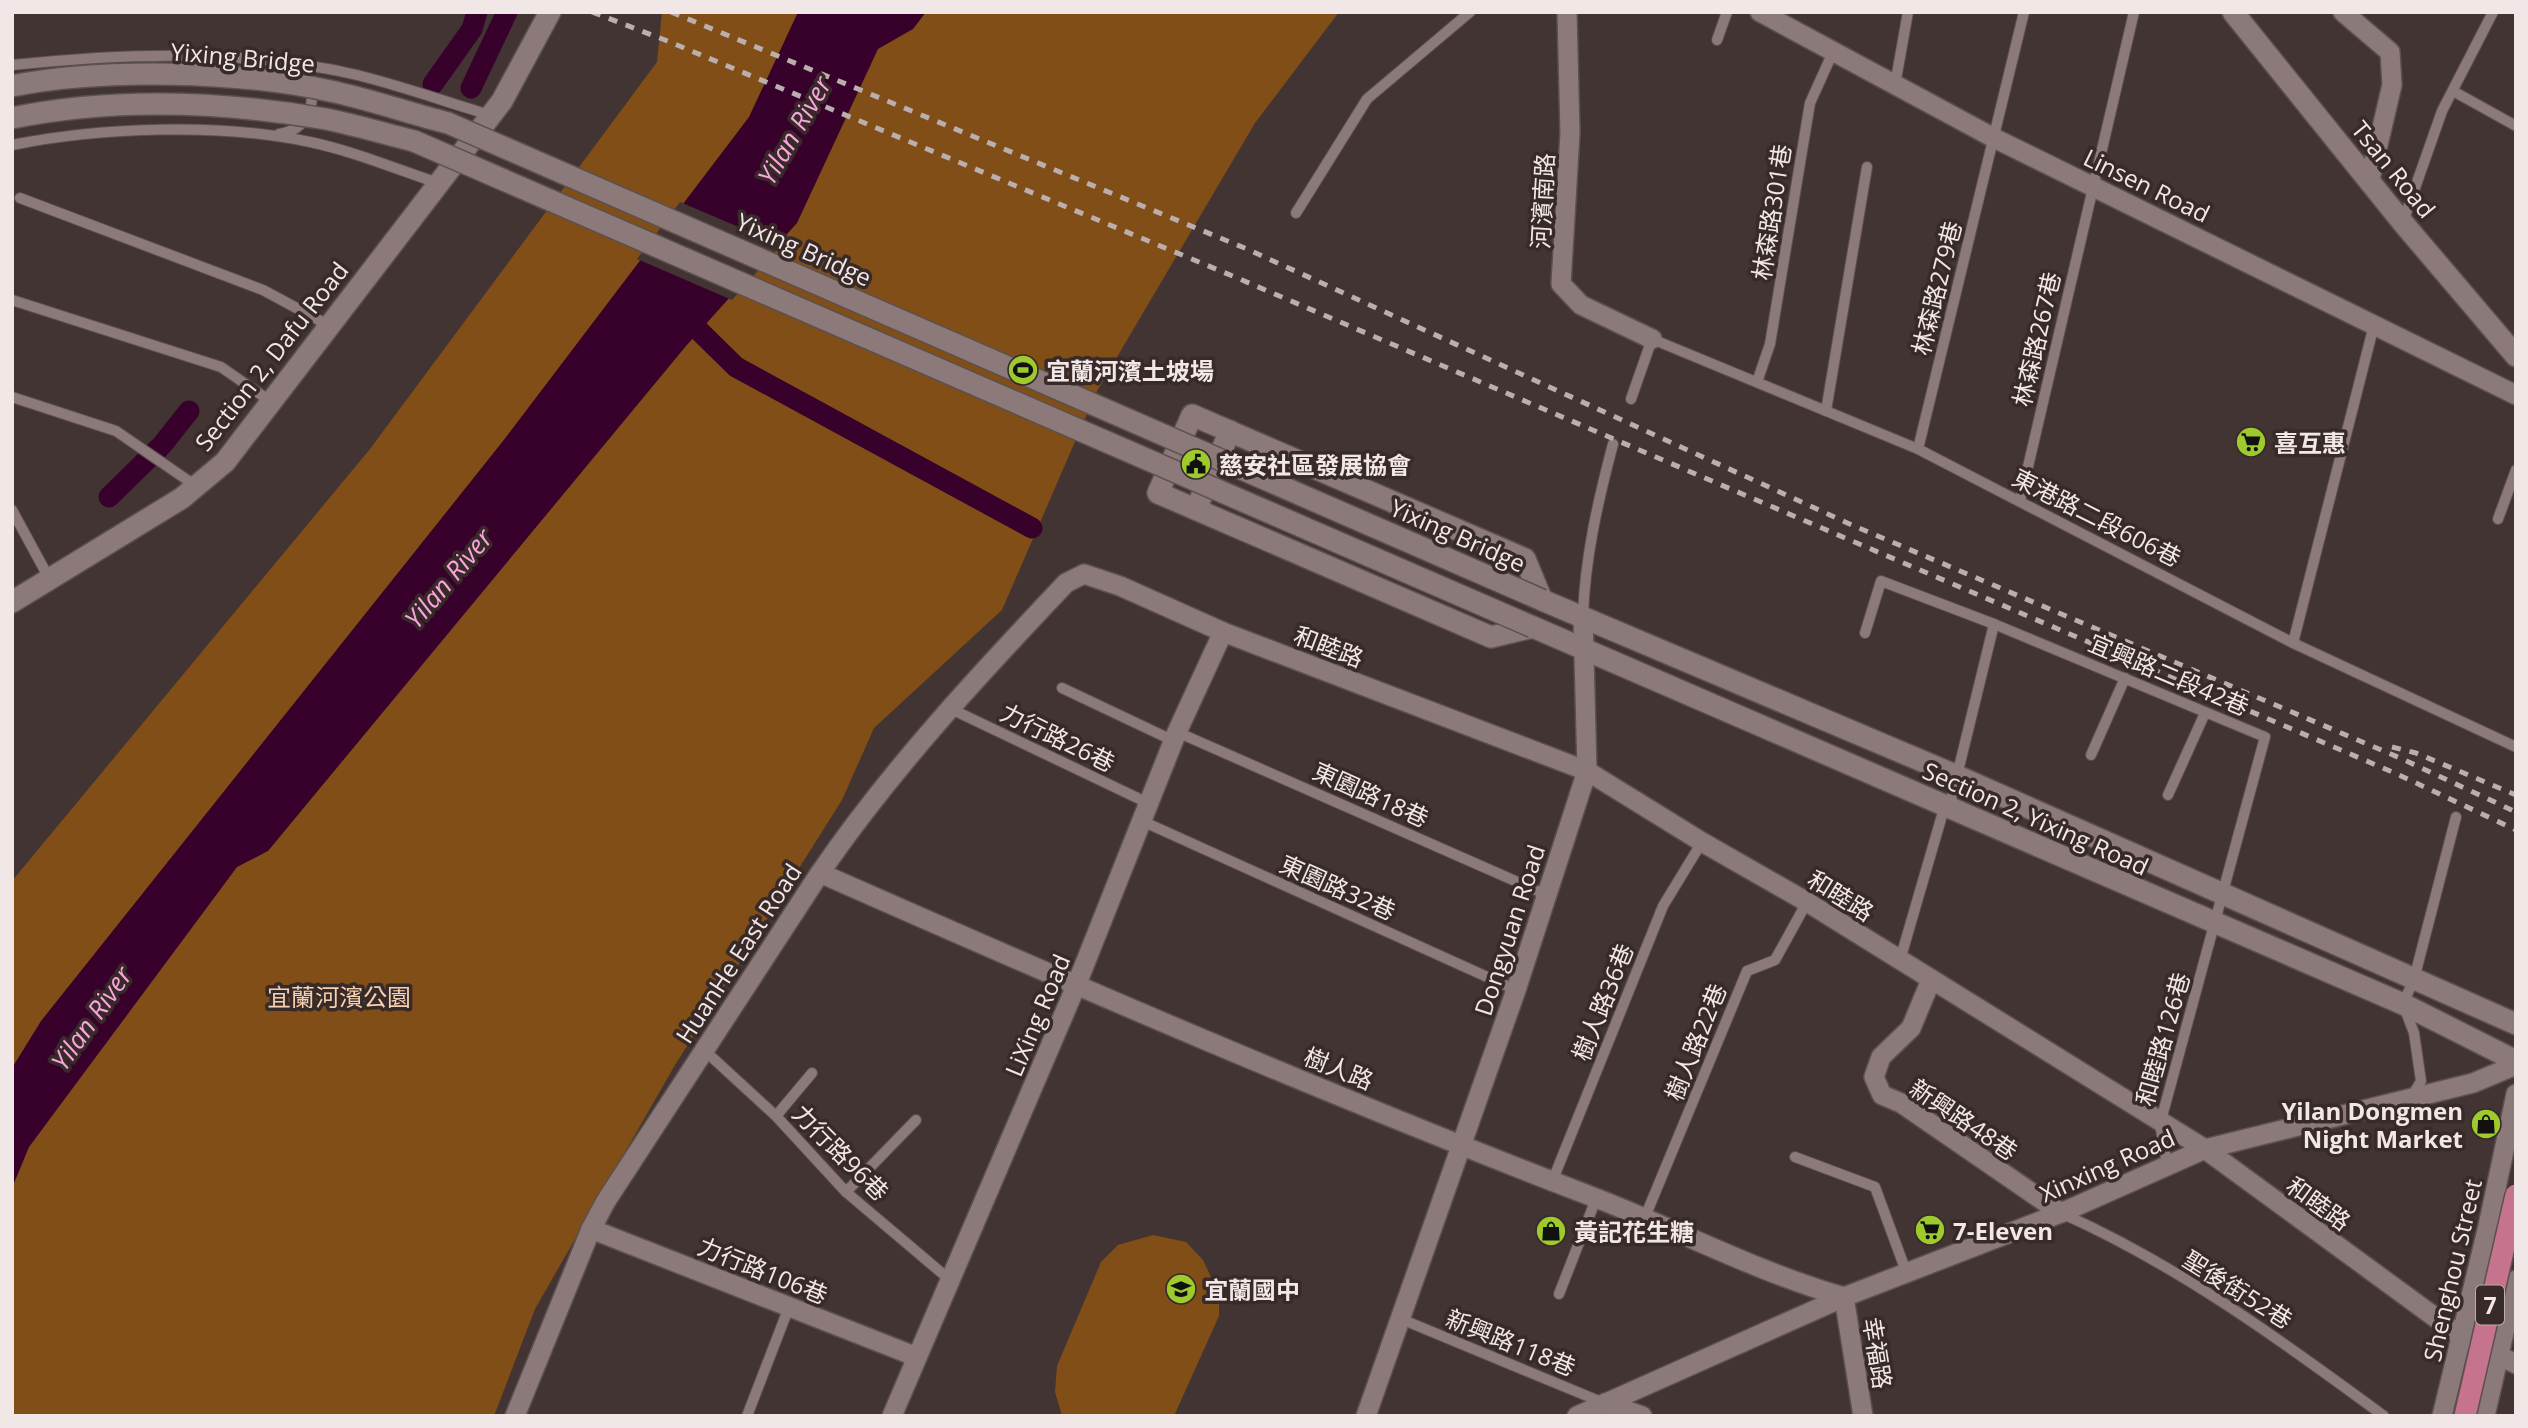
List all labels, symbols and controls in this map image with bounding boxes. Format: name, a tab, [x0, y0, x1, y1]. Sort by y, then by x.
street label: Yixing Bridge	[170, 34, 316, 80]
water label: Yilan River	[749, 68, 840, 191]
street label: Tsan Road	[2345, 113, 2443, 225]
street label: Linsen Road	[2078, 140, 2216, 230]
street label: 林森路301巷	[1744, 142, 1798, 282]
street label: 河濱南路	[1523, 152, 1561, 250]
street label: Yixing Bridge	[731, 205, 877, 293]
street label: 林森路279巷	[1903, 217, 1969, 359]
street label: Section 2, Dafu Road	[187, 255, 355, 457]
street label: 林森路267巷	[2004, 268, 2068, 410]
sports icon: 宜蘭河濱土坡場	[1006, 353, 1040, 387]
place label: 宜蘭河濱土坡場	[1046, 354, 1214, 387]
supermarket icon: 喜互惠	[2234, 425, 2268, 459]
place label: 喜互惠	[2274, 426, 2346, 459]
public building icon: 慈安社區發展協會	[1179, 447, 1213, 481]
place label: 慈安社區發展協會	[1219, 448, 1411, 481]
street label: 東港路二段606巷	[2007, 460, 2187, 574]
street label: Yixing Bridge	[1385, 491, 1531, 579]
water label: Yilan River	[396, 519, 501, 635]
street label: 和睦路	[1289, 618, 1369, 674]
street label: 宜興路二段42巷	[2084, 625, 2254, 723]
street label: 力行路26巷	[995, 695, 1121, 779]
street label: Section 2, Yixing Road	[1918, 753, 2154, 883]
street label: 東園路18巷	[1308, 754, 1434, 834]
street label: Dongyuan Road	[1466, 840, 1552, 1020]
street label: 東園路32巷	[1275, 847, 1401, 927]
street label: HuanHe East Road	[668, 857, 808, 1049]
street label: 和睦路	[1802, 862, 1880, 928]
street label: 樹人路36巷	[1564, 939, 1640, 1065]
street label: LiXing Road	[996, 949, 1078, 1081]
water label: Yilan River	[42, 957, 141, 1077]
street label: 和睦路126巷	[2127, 969, 2197, 1109]
street label: 樹人路22巷	[1657, 979, 1733, 1105]
park label: 宜蘭河濱公園	[267, 980, 411, 1013]
street label: 樹人路	[1299, 1039, 1379, 1097]
street label: 新興路48巷	[1904, 1071, 2024, 1167]
place label: Yilan Dongmen Night Market	[2281, 1094, 2463, 1155]
street label: 力行路96巷	[786, 1097, 896, 1207]
shop icon: Yilan Dongmen Night Market	[2469, 1107, 2503, 1141]
street label: Xinxing Road	[2034, 1121, 2180, 1209]
street label: 和睦路	[2280, 1168, 2358, 1238]
street label: Shenghou Street	[2415, 1176, 2489, 1364]
supermarket icon: 7-Eleven	[1913, 1213, 1947, 1247]
shop icon: 黃記花生糖	[1534, 1214, 1568, 1248]
place label: 7-Eleven	[1953, 1214, 2053, 1247]
place label: 黃記花生糖	[1574, 1215, 1694, 1248]
street label: 力行路106巷	[693, 1229, 833, 1311]
street label: 聖後街52巷	[2177, 1242, 2299, 1336]
school or university icon: 宜蘭國中	[1164, 1272, 1198, 1306]
place label: 宜蘭國中	[1204, 1273, 1300, 1306]
road number: 7	[2476, 1286, 2504, 1324]
street label: 新興路118巷	[1441, 1301, 1581, 1383]
street label: 幸福路	[1856, 1315, 1900, 1391]

